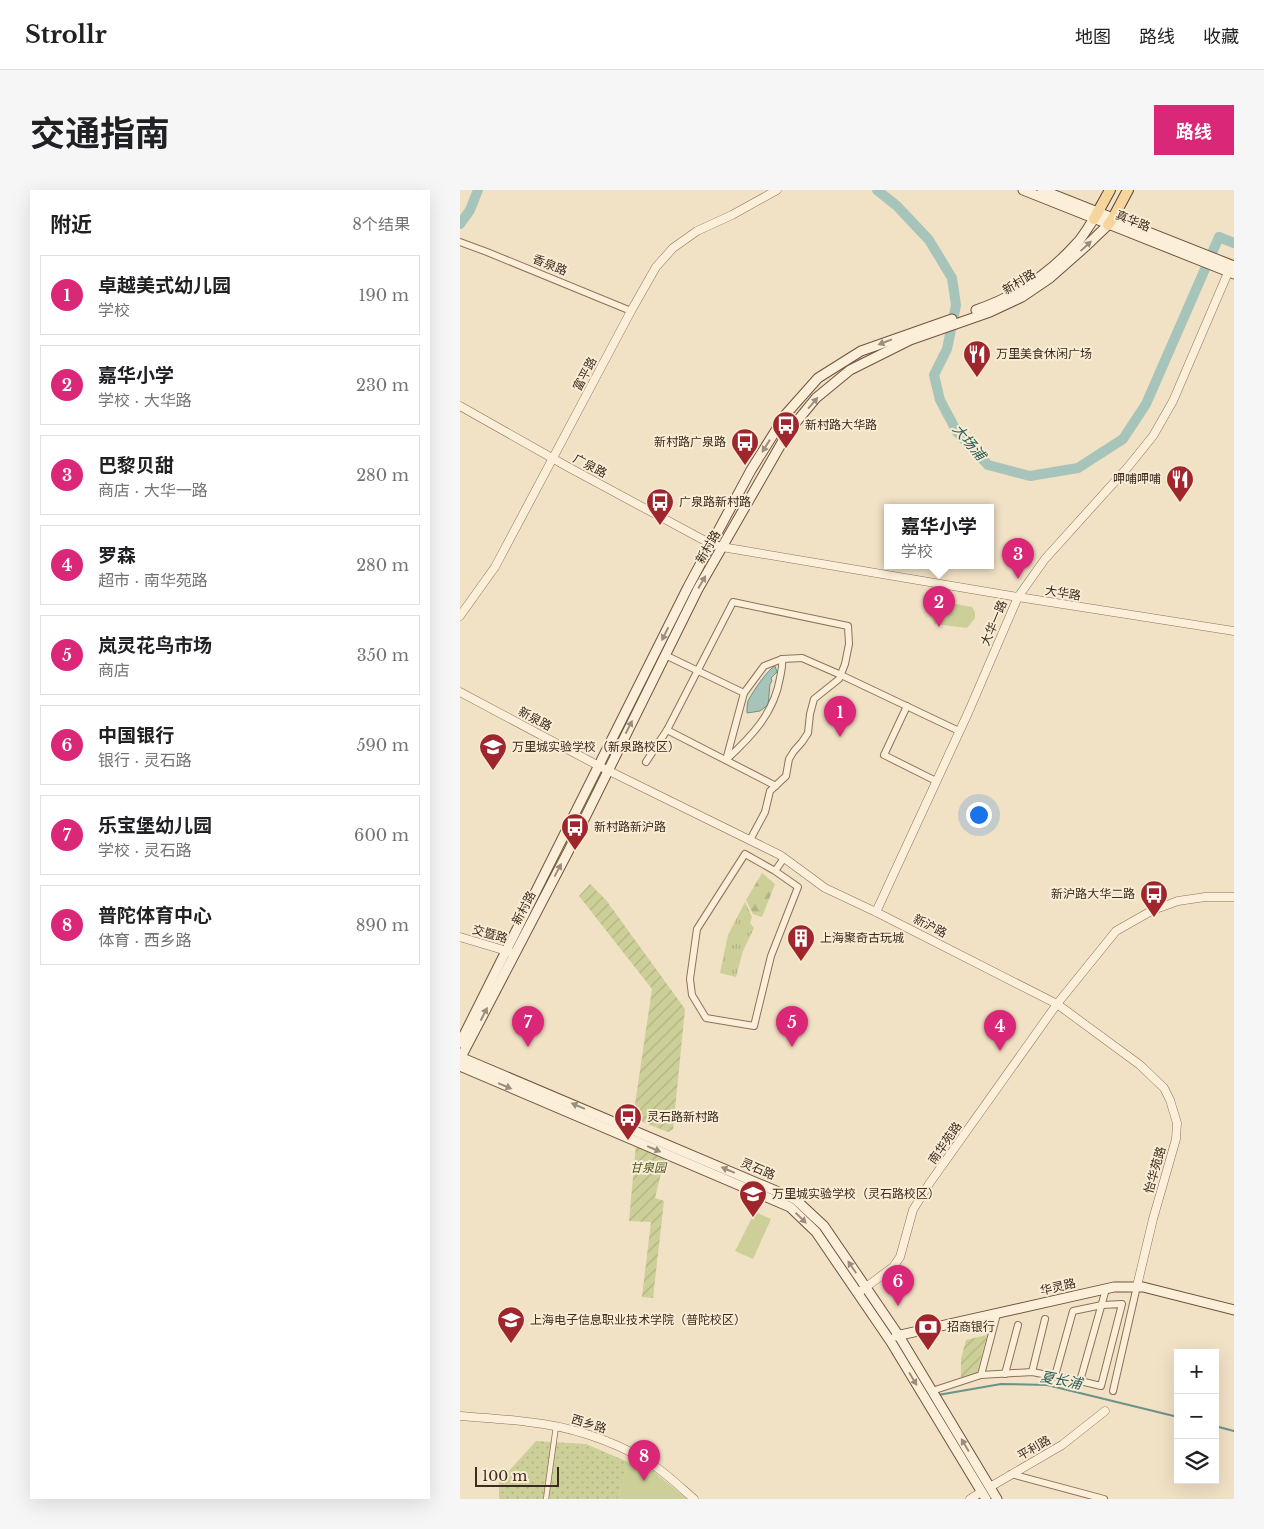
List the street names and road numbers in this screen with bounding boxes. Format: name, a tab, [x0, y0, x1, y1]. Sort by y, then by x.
street label: 真华路	[1114, 207, 1153, 234]
street label: 香泉路	[531, 251, 570, 278]
street label: 新村路	[999, 266, 1038, 297]
street label: 富平路	[569, 354, 600, 393]
street label: 广泉路	[571, 450, 610, 481]
street label: 新村路	[692, 527, 723, 566]
street label: 大华路	[1044, 582, 1082, 603]
street label: 大华一路	[977, 598, 1010, 648]
street label: 新泉路	[516, 703, 555, 734]
street label: 新村路	[508, 888, 539, 927]
street label: 新沪路	[911, 911, 950, 940]
street label: 交暨路	[471, 921, 510, 946]
street label: 南华苑路	[925, 1119, 965, 1167]
street label: 怡华苑路	[1141, 1145, 1168, 1195]
street label: 灵石路	[739, 1155, 778, 1182]
street label: 华灵路	[1039, 1275, 1077, 1298]
street label: 西乡路	[570, 1411, 609, 1436]
street label: 平利路	[1014, 1432, 1053, 1463]

